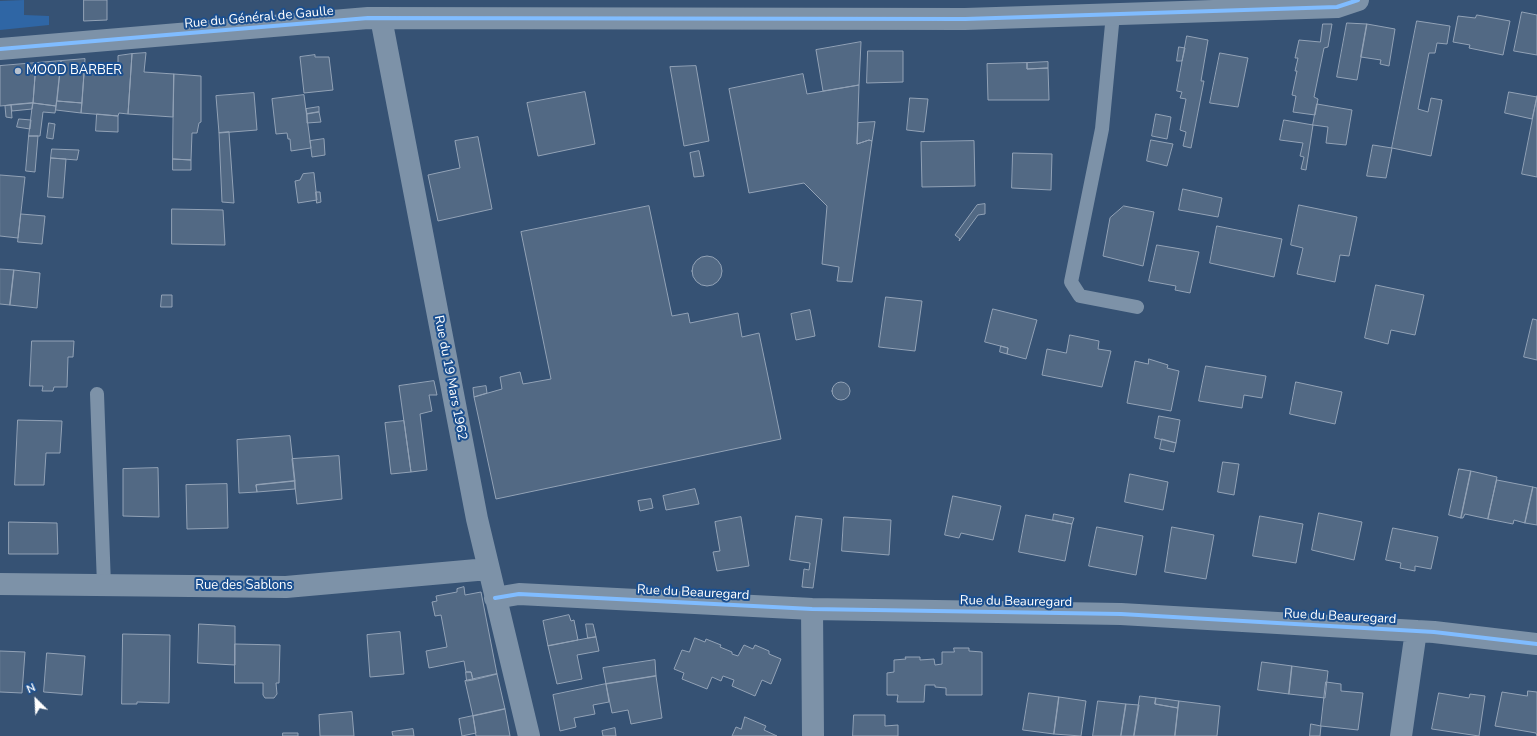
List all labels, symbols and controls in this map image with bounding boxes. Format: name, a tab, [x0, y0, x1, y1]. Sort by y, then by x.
street label: Rue du Général de Gaulle	[184, 4, 334, 32]
place label: MOOD BARBER	[26, 63, 122, 79]
marker: MOOD BARBER	[13, 66, 23, 76]
street label: Rue du 19 Mars 1962	[430, 314, 470, 442]
street label: Rue des Sablons	[195, 578, 293, 594]
street label: Rue du Beauregard	[636, 582, 750, 604]
street label: Rue du Beauregard	[960, 593, 1072, 611]
street label: Rue du Beauregard	[1283, 606, 1397, 628]
north arrow	[16, 680, 56, 720]
text: N	[24, 680, 38, 697]

